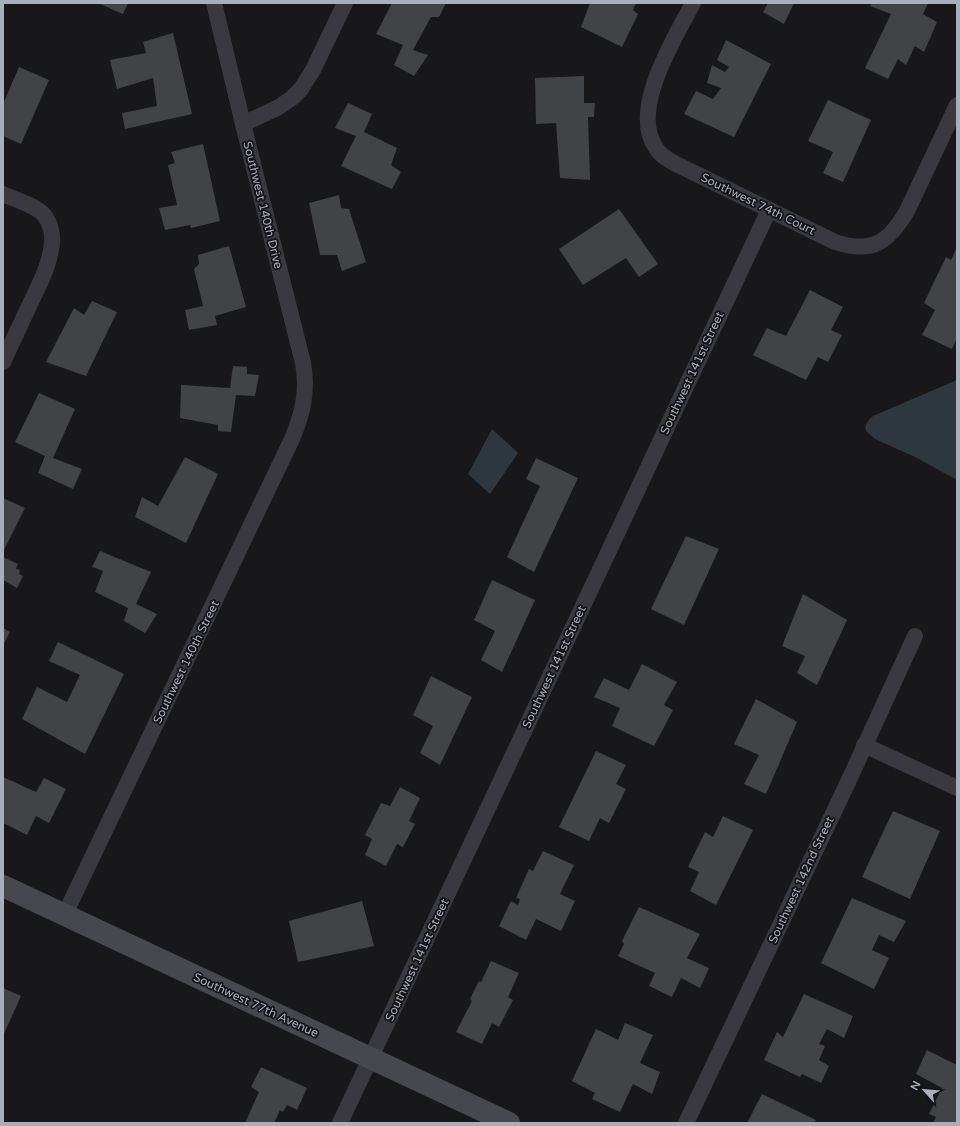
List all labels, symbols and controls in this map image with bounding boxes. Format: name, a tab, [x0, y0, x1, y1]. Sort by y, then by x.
street label: Southwest 140th Drive	[240, 140, 286, 270]
street label: Southwest 74th Court	[699, 170, 818, 238]
street label: Southwest 141st Street	[657, 309, 727, 437]
street label: Southwest 140th Street	[150, 598, 222, 726]
street label: Southwest 141st Street	[519, 603, 589, 731]
street label: Southwest 142nd Street	[765, 814, 837, 946]
street label: Southwest 141st Street	[382, 896, 452, 1024]
street label: Southwest 77th Avenue	[191, 970, 321, 1040]
north arrow	[904, 1070, 944, 1110]
text: N	[908, 1079, 923, 1093]

